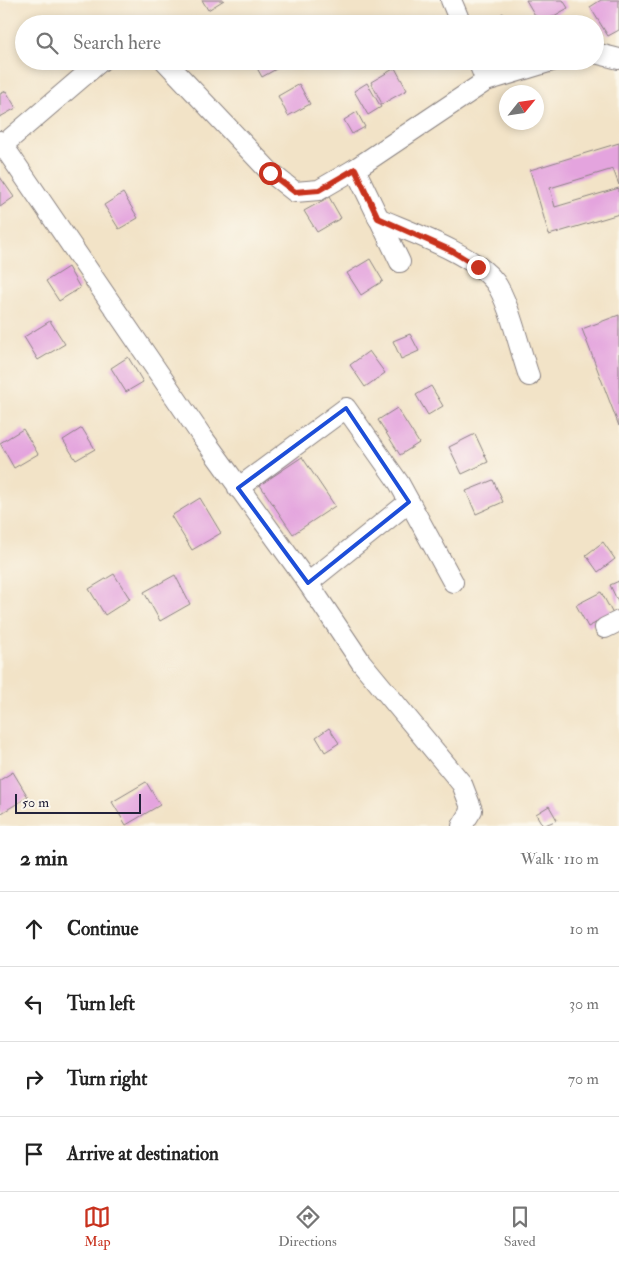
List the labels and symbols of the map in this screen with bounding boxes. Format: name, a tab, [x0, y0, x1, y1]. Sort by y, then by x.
north arrow	[499, 85, 544, 130]
route start	[259, 162, 282, 185]
route end	[467, 256, 490, 279]
scale bar	[15, 791, 141, 814]

